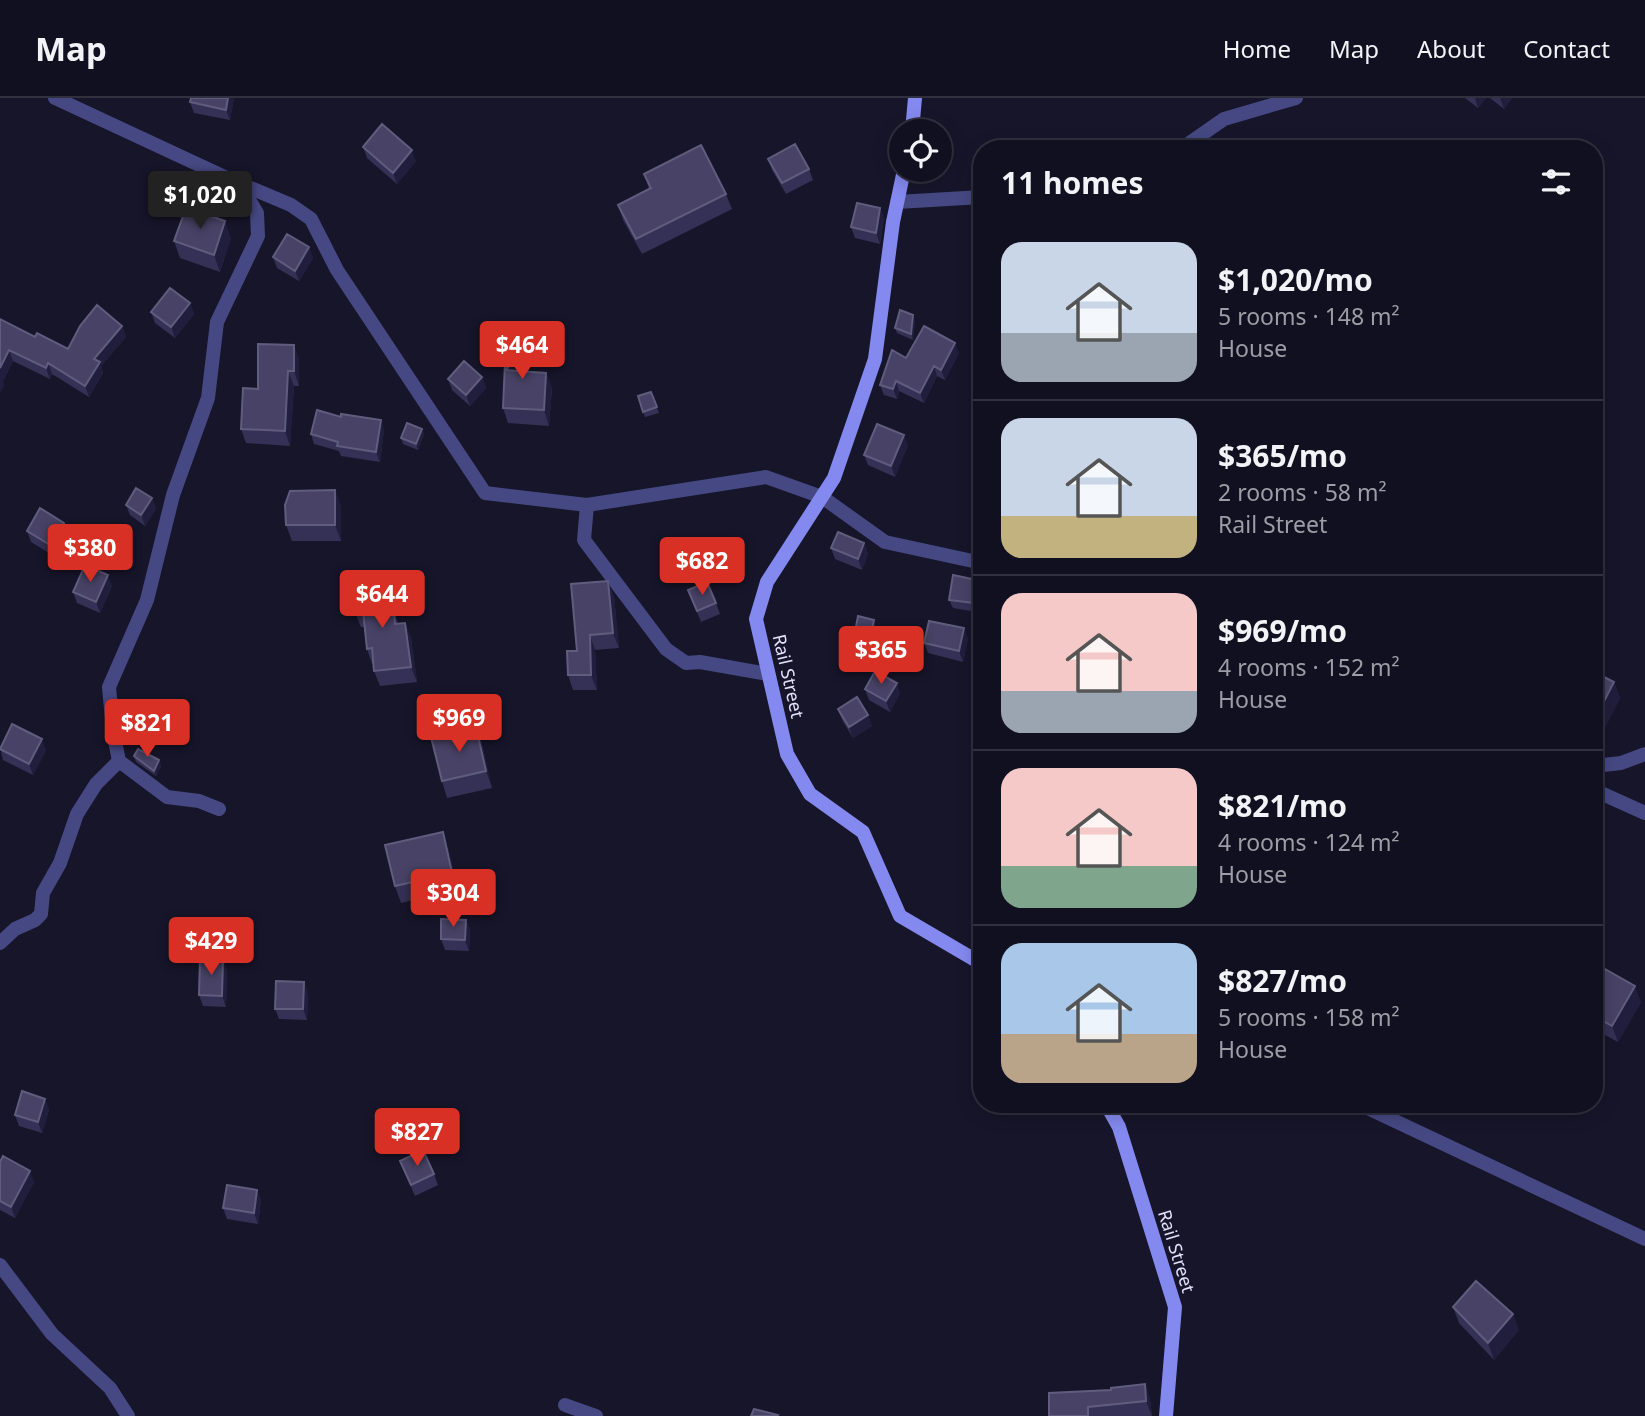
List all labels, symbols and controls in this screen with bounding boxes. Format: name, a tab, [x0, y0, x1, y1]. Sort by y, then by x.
text: Map	[35, 26, 107, 71]
text: Home	[1223, 32, 1291, 65]
text: Map	[1329, 32, 1379, 65]
text: About	[1417, 32, 1485, 65]
text: Contact	[1523, 32, 1610, 65]
map controls	[889, 119, 952, 182]
button: locate	[889, 119, 952, 182]
text: 11 homes	[1001, 162, 1144, 203]
icon: filters	[1537, 163, 1575, 201]
pin: $1,020	[143, 172, 257, 231]
text: $1,020	[164, 178, 236, 210]
text: $1,020/mo	[1218, 259, 1373, 300]
icon: home	[1057, 270, 1141, 354]
text: 5 rooms · 148 m²	[1218, 300, 1400, 332]
pin: $464	[481, 322, 563, 381]
text: $464	[496, 328, 548, 360]
text: House	[1218, 332, 1287, 364]
text: $365/mo	[1218, 435, 1347, 476]
icon: home	[1057, 446, 1141, 530]
text: 2 rooms · 58 m²	[1218, 476, 1387, 508]
text: Rail Street	[1218, 508, 1327, 540]
pin: $380	[49, 524, 131, 584]
text: $380	[64, 531, 116, 563]
pin: $682	[661, 538, 743, 597]
text: $682	[676, 544, 728, 576]
pin: $644	[341, 570, 423, 630]
text: $644	[356, 577, 408, 609]
text: $969/mo	[1218, 610, 1347, 651]
icon: home	[1057, 621, 1141, 705]
pin: $365	[840, 626, 922, 686]
street label: Rail Street	[768, 632, 810, 721]
text: $365	[855, 633, 907, 665]
text: 4 rooms · 152 m²	[1218, 651, 1400, 683]
text: House	[1218, 683, 1287, 715]
pin: $969	[418, 694, 500, 754]
pin: $821	[106, 700, 188, 759]
text: $969	[433, 701, 485, 733]
text: $821	[121, 706, 173, 738]
text: $821/mo	[1218, 785, 1347, 826]
icon: home	[1057, 796, 1141, 880]
text: 4 rooms · 124 m²	[1218, 826, 1400, 858]
text: House	[1218, 858, 1287, 890]
pin: $304	[412, 870, 494, 929]
text: $304	[427, 876, 479, 908]
pin: $429	[170, 918, 252, 977]
text: $429	[185, 924, 237, 956]
text: $827/mo	[1218, 960, 1347, 1001]
icon: home	[1057, 971, 1141, 1055]
text: 5 rooms · 158 m²	[1218, 1001, 1400, 1033]
text: House	[1218, 1033, 1287, 1065]
pin: $827	[376, 1108, 458, 1168]
text: $827	[391, 1115, 443, 1147]
street label: Rail Street	[1153, 1207, 1201, 1296]

